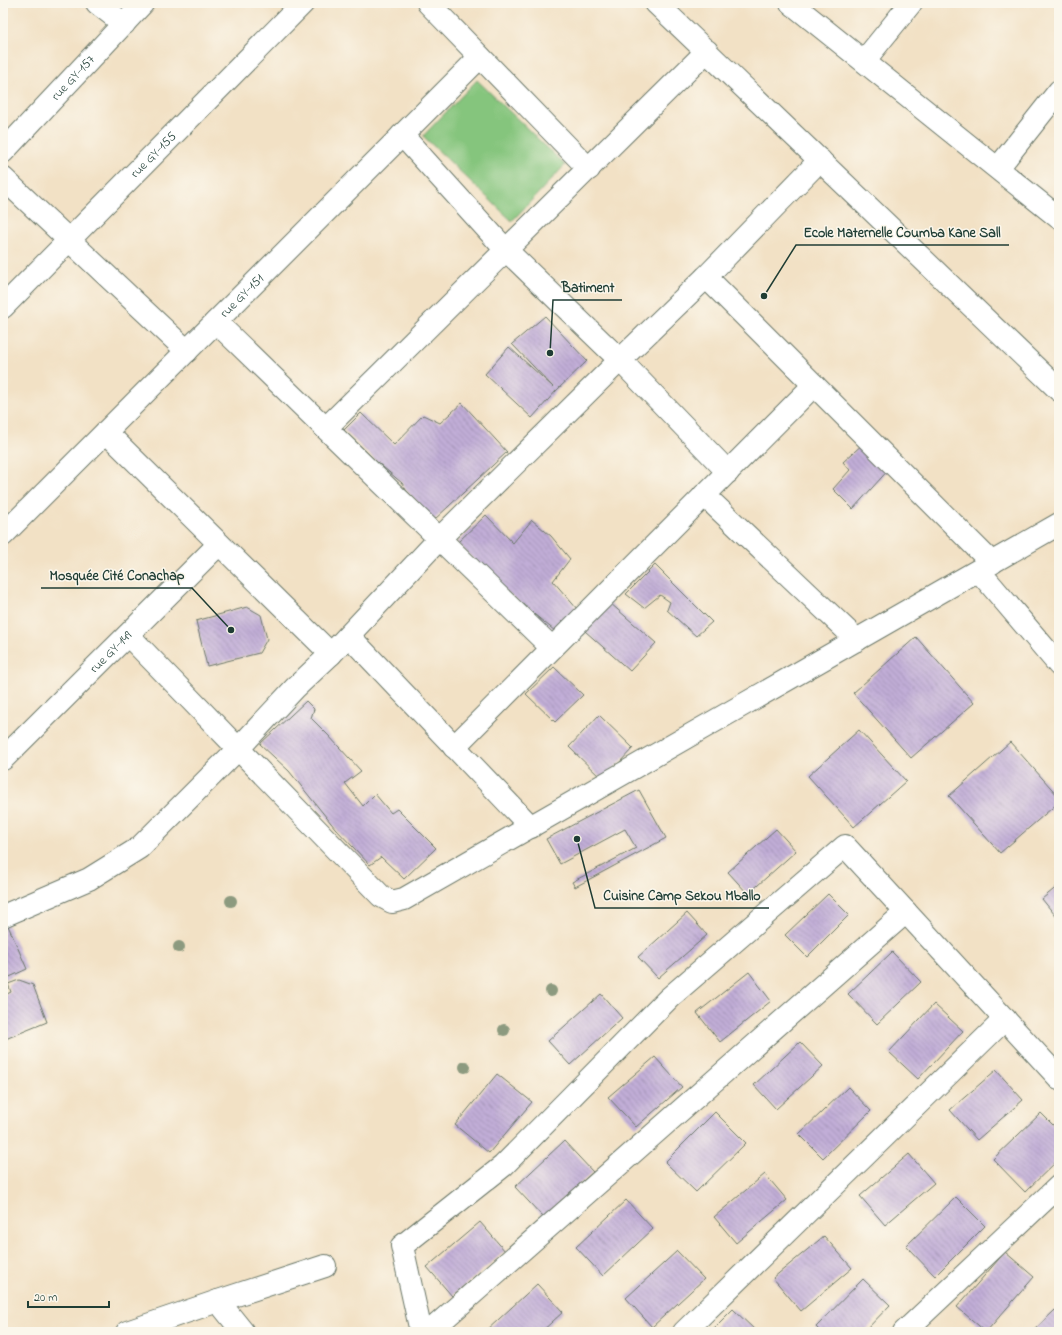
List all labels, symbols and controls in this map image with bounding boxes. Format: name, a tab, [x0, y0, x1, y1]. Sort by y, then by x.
street label: rue GY-157	[47, 50, 100, 105]
street label: rue GY-155	[126, 127, 181, 182]
callout: Ecole Maternelle Coumba Kane Sall	[796, 219, 1009, 245]
text: Ecole Maternelle Coumba Kane Sall	[803, 223, 1001, 244]
street label: rue GY-151	[216, 269, 268, 322]
callout: Batiment	[553, 274, 622, 300]
text: Batiment	[561, 278, 615, 299]
callout: Mosquée Cité Conachap	[41, 562, 192, 588]
text: Mosquée Cité Conachap	[50, 566, 185, 587]
street label: rue GY-149	[85, 626, 136, 677]
callout: Cuisine Camp Sekou Mballo	[595, 882, 769, 908]
text: Cuisine Camp Sekou Mballo	[603, 886, 761, 907]
scale bar	[28, 1283, 109, 1309]
text: 20 m	[34, 1289, 57, 1307]

